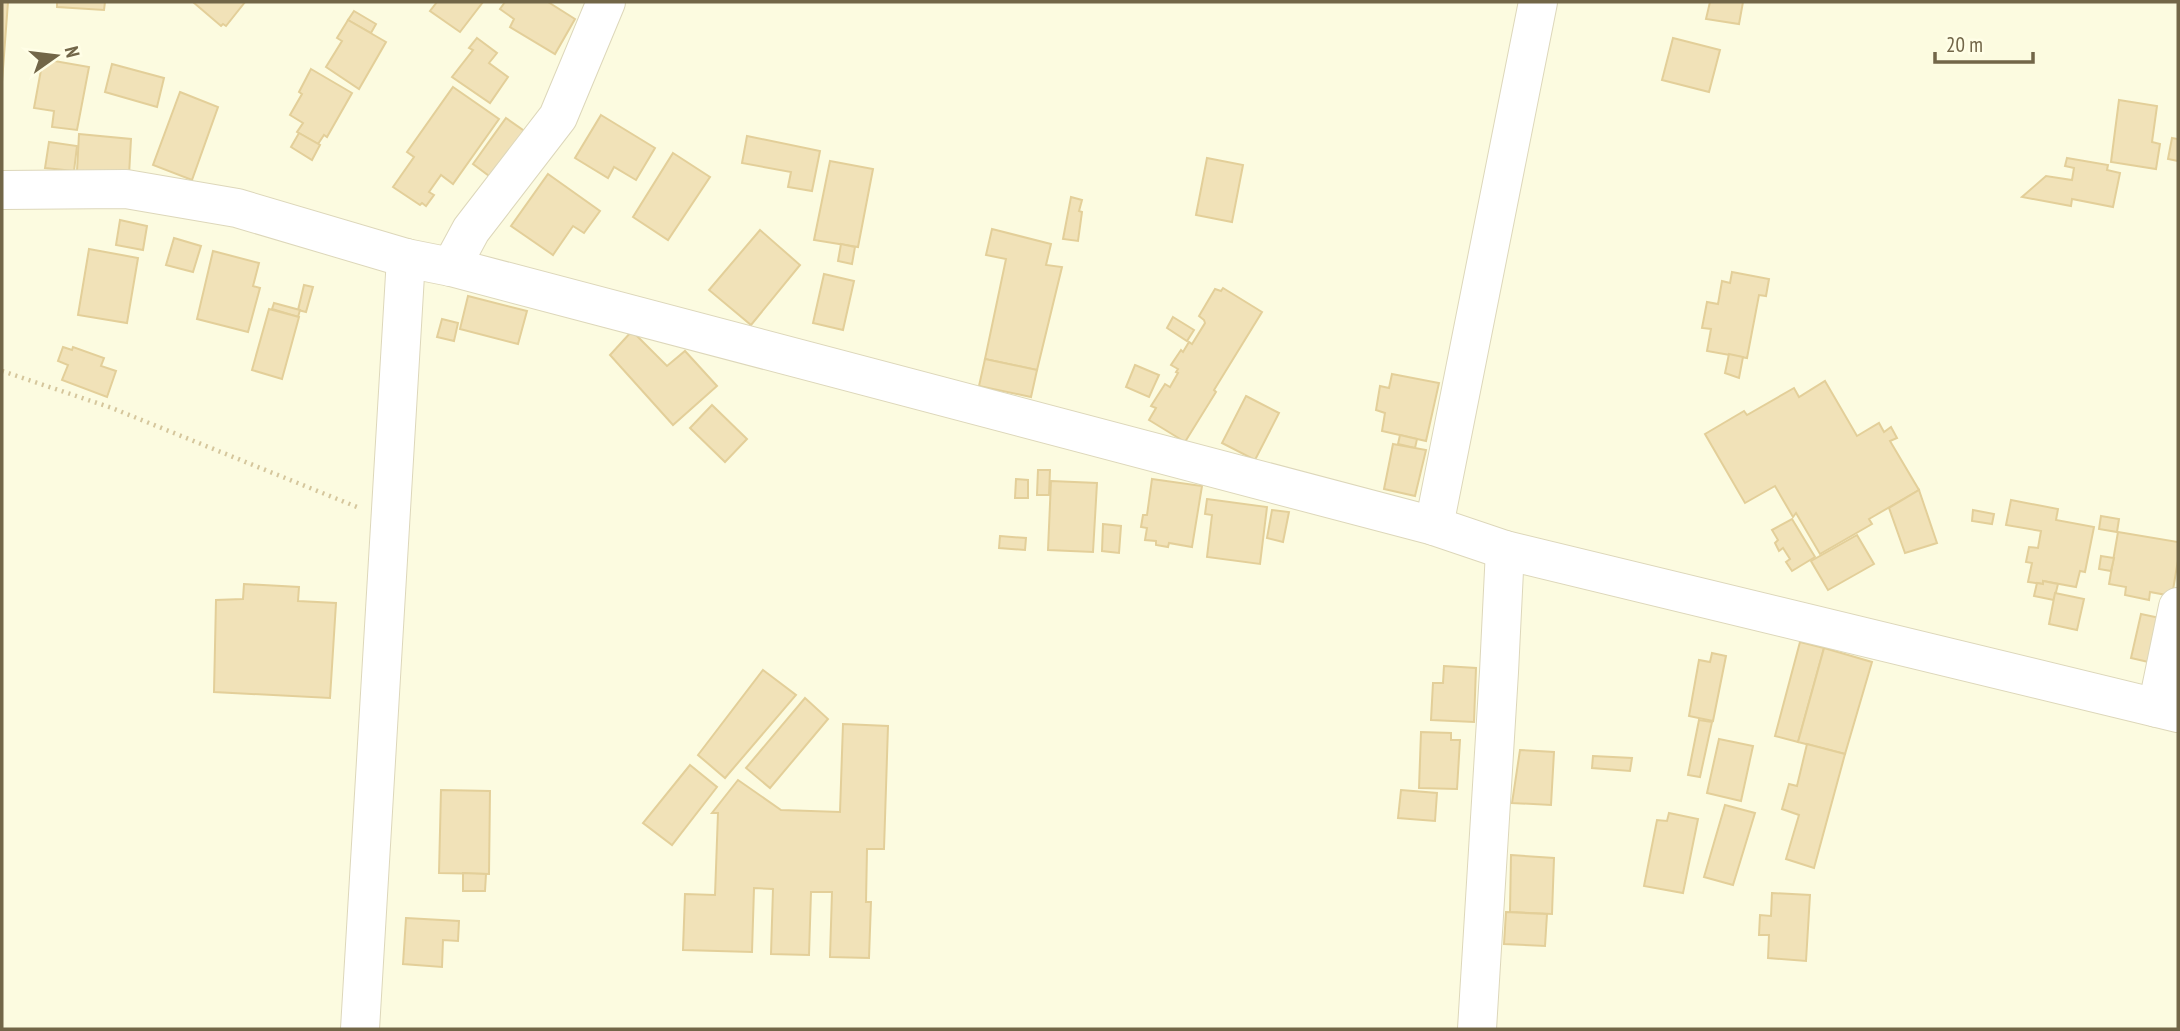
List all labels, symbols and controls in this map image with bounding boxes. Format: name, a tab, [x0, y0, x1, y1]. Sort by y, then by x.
north arrow	[21, 21, 91, 91]
scale bar	[1935, 21, 2033, 65]
text: 20 m	[1946, 31, 1983, 58]
text: N	[60, 44, 85, 60]

